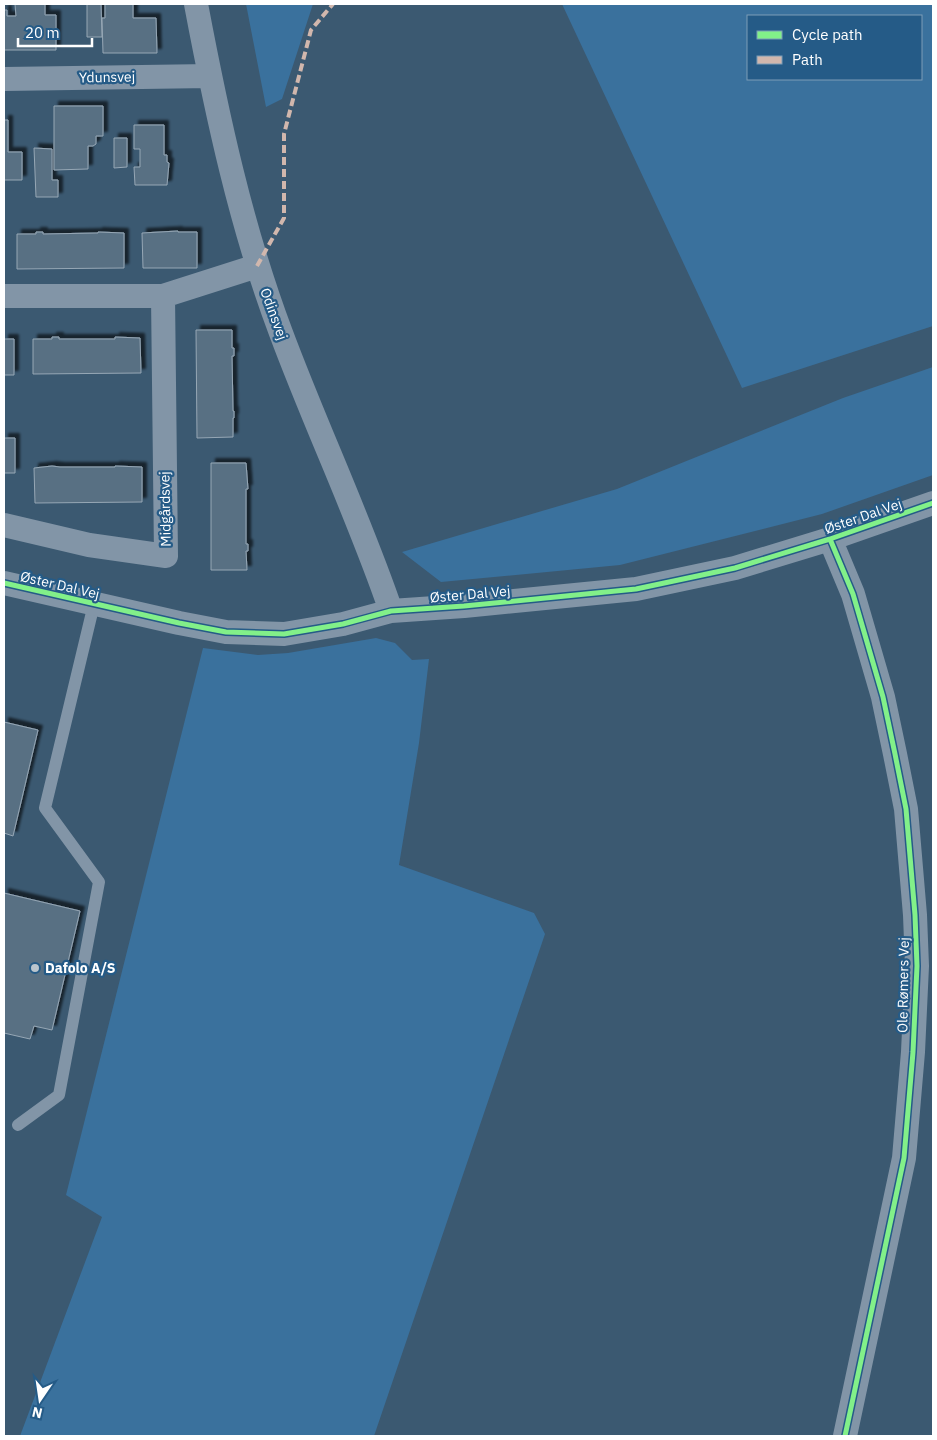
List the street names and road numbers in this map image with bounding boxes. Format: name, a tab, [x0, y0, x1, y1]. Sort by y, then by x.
street label: Ydunsvej	[79, 68, 135, 86]
street label: Odinsvej	[256, 286, 292, 342]
street label: Midgårdsvej	[155, 471, 175, 547]
street label: Øster Dal Vej	[822, 494, 904, 538]
street label: Øster Dal Vej	[19, 567, 101, 603]
street label: Øster Dal Vej	[429, 582, 511, 606]
street label: Ole Rømers Vej	[893, 937, 913, 1033]

